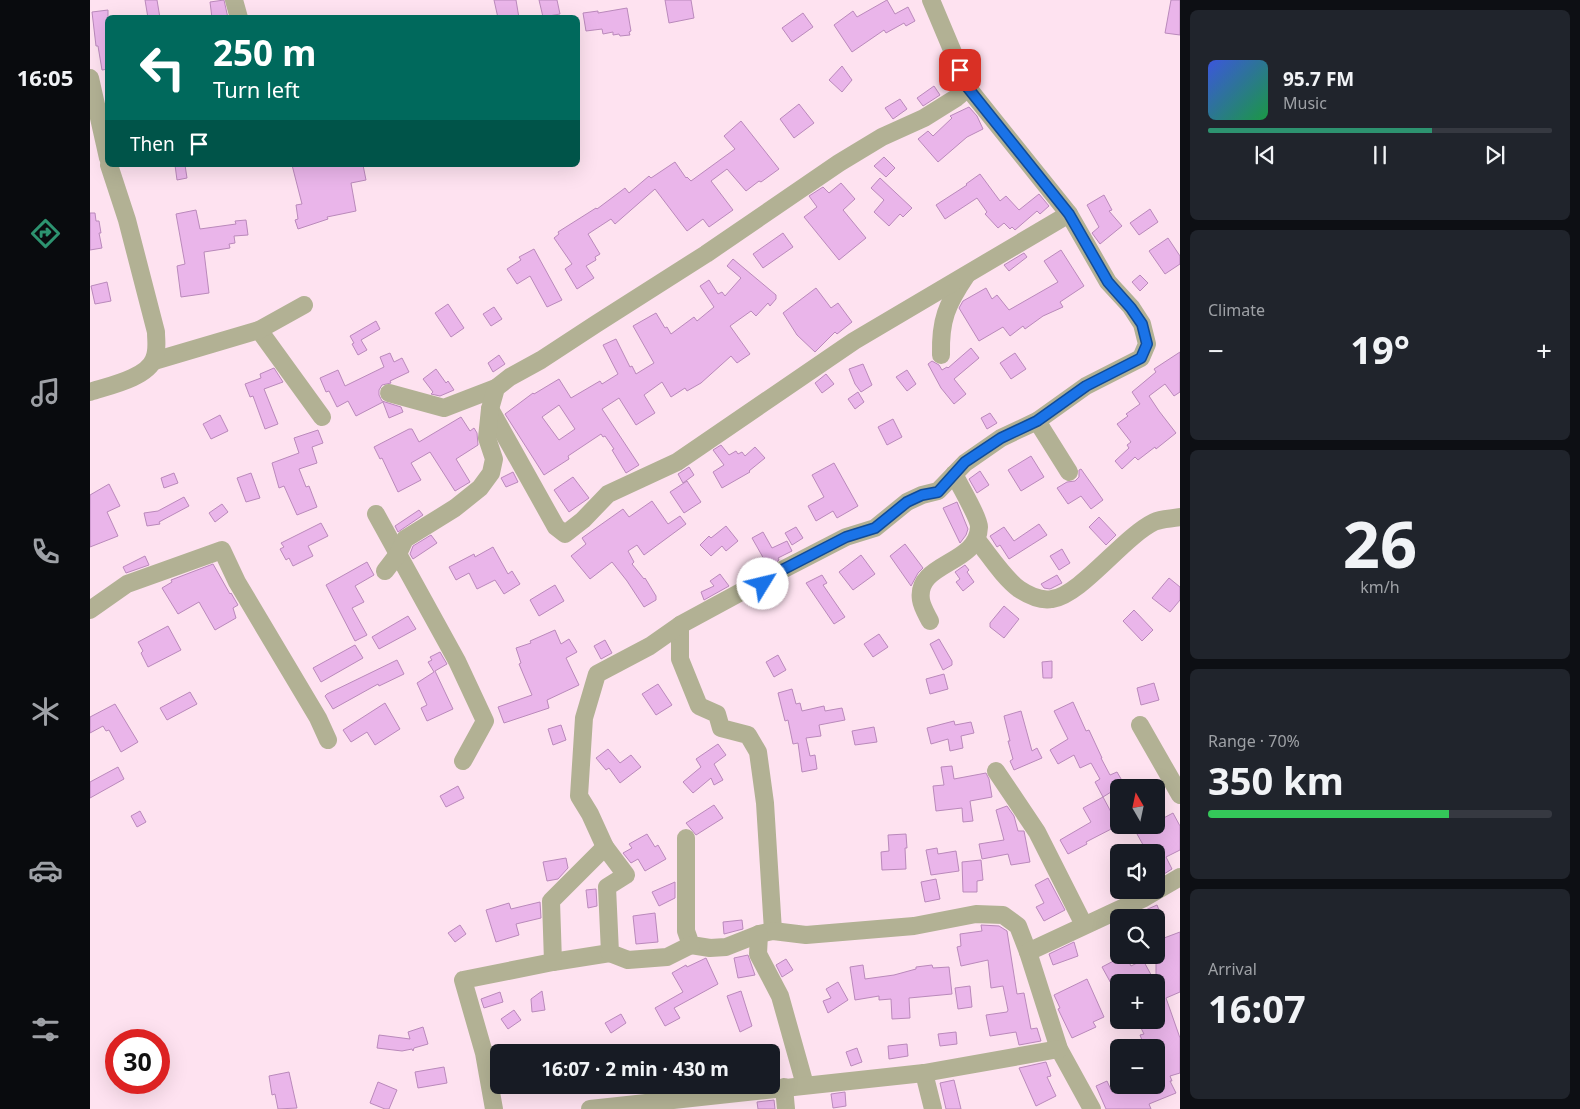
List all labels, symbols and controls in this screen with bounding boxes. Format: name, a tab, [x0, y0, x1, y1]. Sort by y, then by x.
text: 250 m	[213, 29, 316, 76]
icon: left	[130, 35, 195, 100]
pin	[939, 49, 981, 91]
icon: arrive	[946, 56, 974, 84]
text: 16:05	[17, 62, 73, 92]
text: 95.7 FM	[1283, 66, 1354, 92]
text: Turn left	[213, 74, 300, 104]
text: Music	[1283, 92, 1327, 114]
icon: arrive	[185, 130, 213, 158]
text: Then	[130, 131, 175, 157]
icon: previous	[1251, 141, 1279, 169]
icon: pause	[1366, 141, 1394, 169]
icon: next	[1481, 141, 1509, 169]
icon: directions	[28, 216, 63, 251]
text: Climate	[1208, 299, 1265, 321]
text: 19°	[1350, 323, 1410, 375]
text: −	[1208, 331, 1224, 369]
text: +	[1536, 331, 1552, 369]
icon: music	[28, 375, 63, 410]
text: 26	[1343, 499, 1417, 587]
icon: phone	[28, 534, 63, 569]
position arrow	[736, 557, 788, 609]
text: km/h	[1360, 576, 1400, 598]
icon: climate	[28, 694, 63, 729]
text: Range · 70%	[1208, 730, 1300, 752]
text: 350 km	[1208, 754, 1344, 806]
north arrow	[1110, 779, 1165, 834]
map controls	[1110, 779, 1165, 1094]
button: sound	[1110, 844, 1165, 899]
icon: car	[28, 853, 63, 888]
button: search	[1110, 909, 1165, 964]
text: Arrival	[1208, 958, 1257, 980]
button: +	[1110, 974, 1165, 1029]
text: 16:07	[1208, 982, 1306, 1034]
icon: filters	[28, 1012, 63, 1047]
speed limit sign: 30	[105, 1029, 170, 1094]
button: −	[1110, 1039, 1165, 1094]
text: 16:07 · 2 min · 430 m	[541, 1056, 729, 1082]

